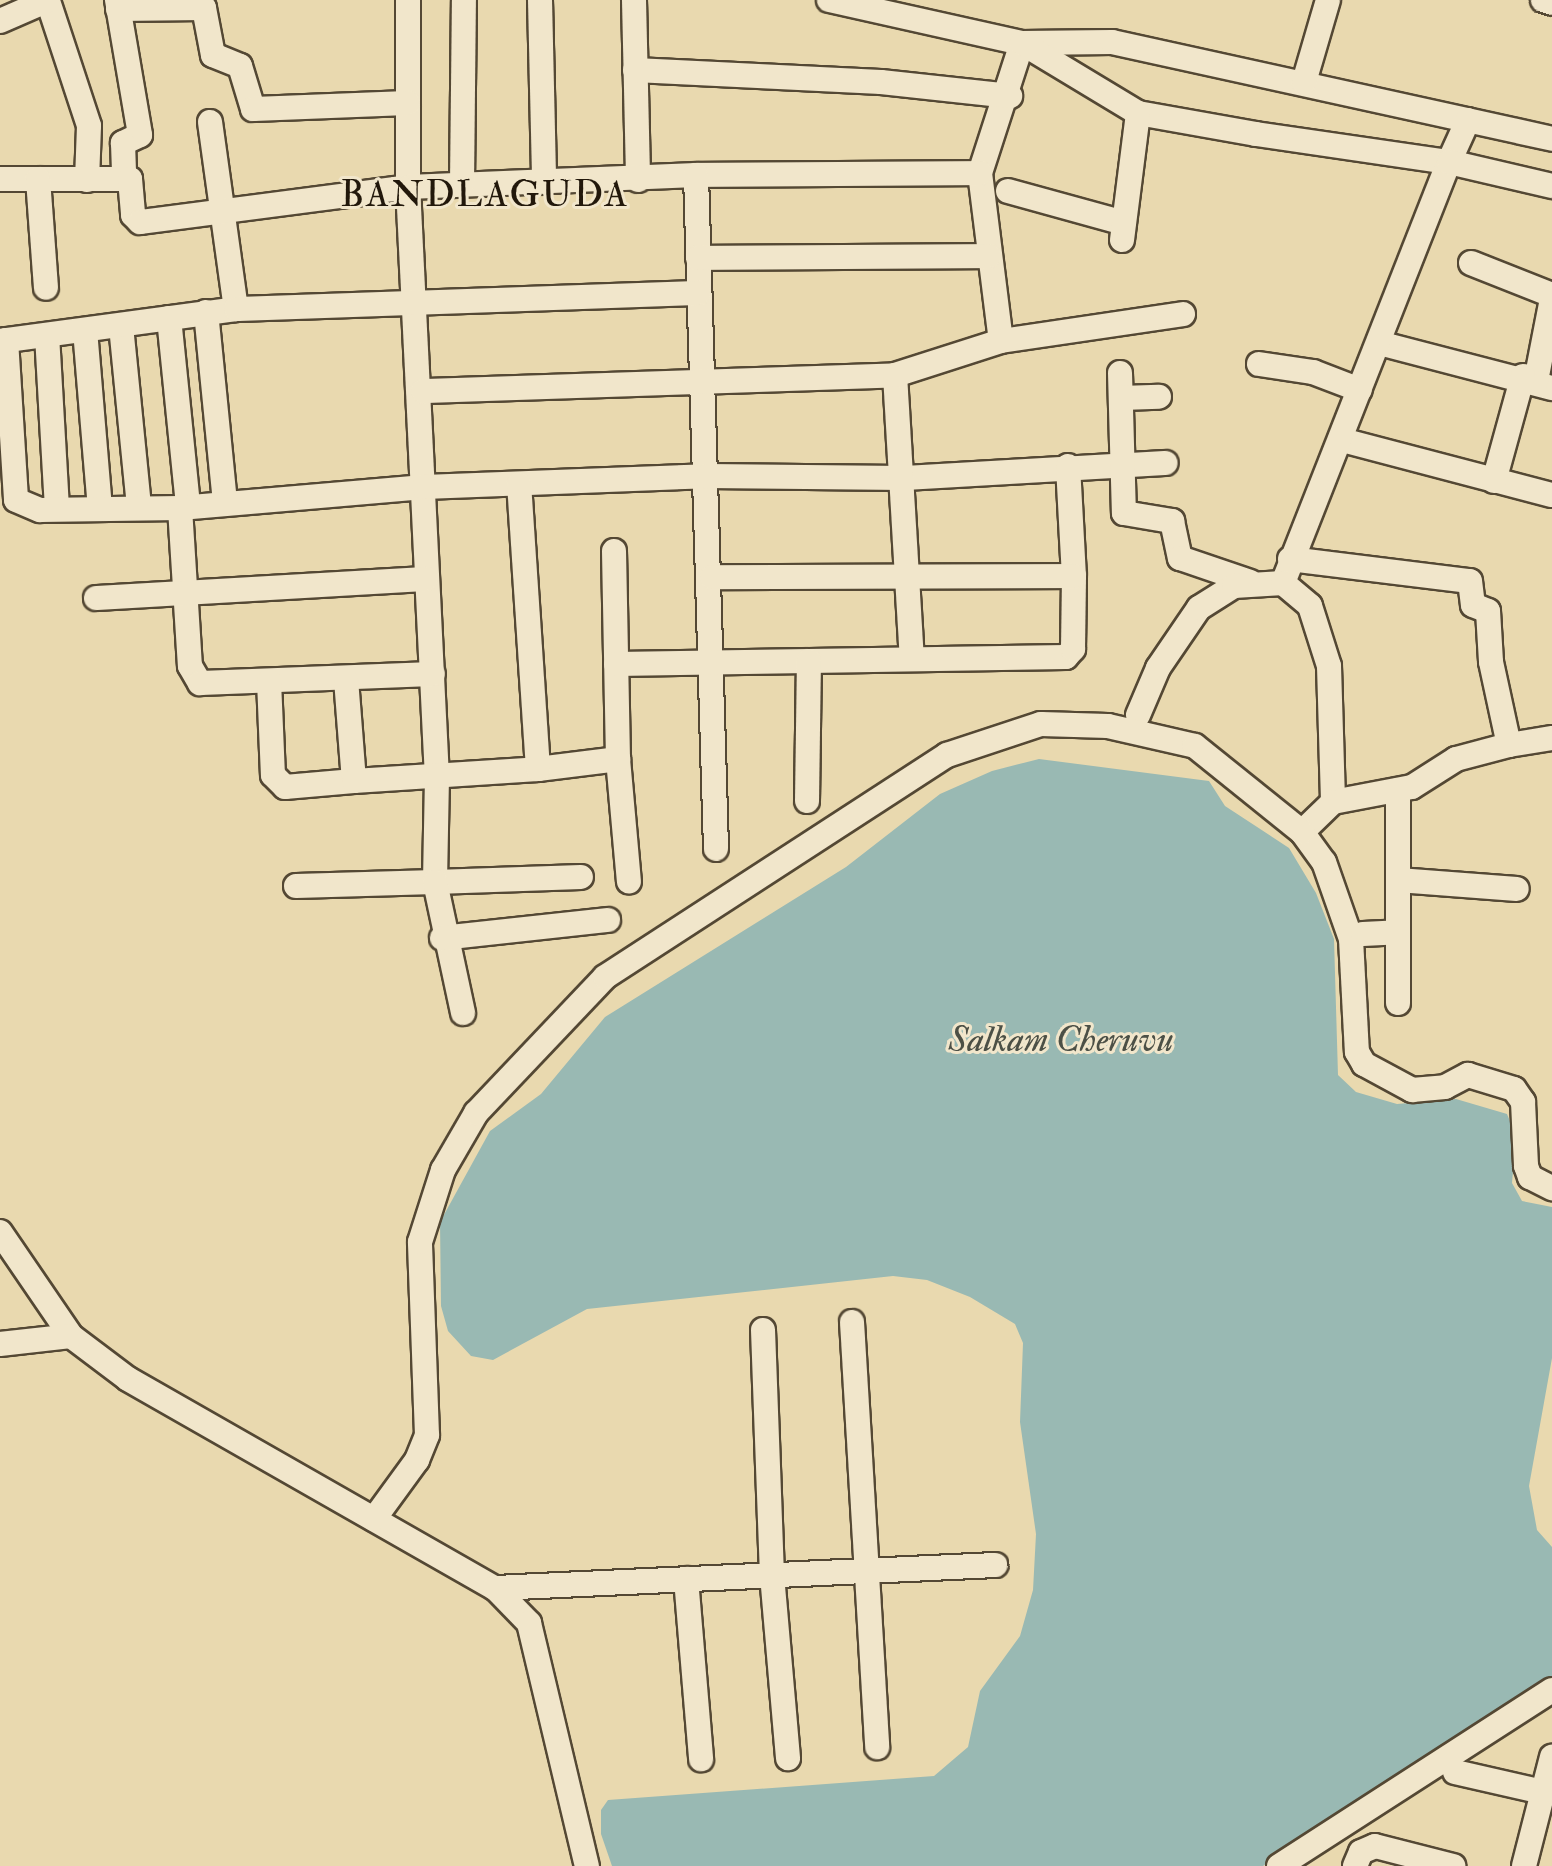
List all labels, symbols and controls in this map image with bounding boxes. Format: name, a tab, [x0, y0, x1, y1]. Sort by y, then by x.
district label: BANDLAGUDA	[341, 173, 629, 217]
water label: Salkam Cheruvu	[948, 1018, 1174, 1062]

